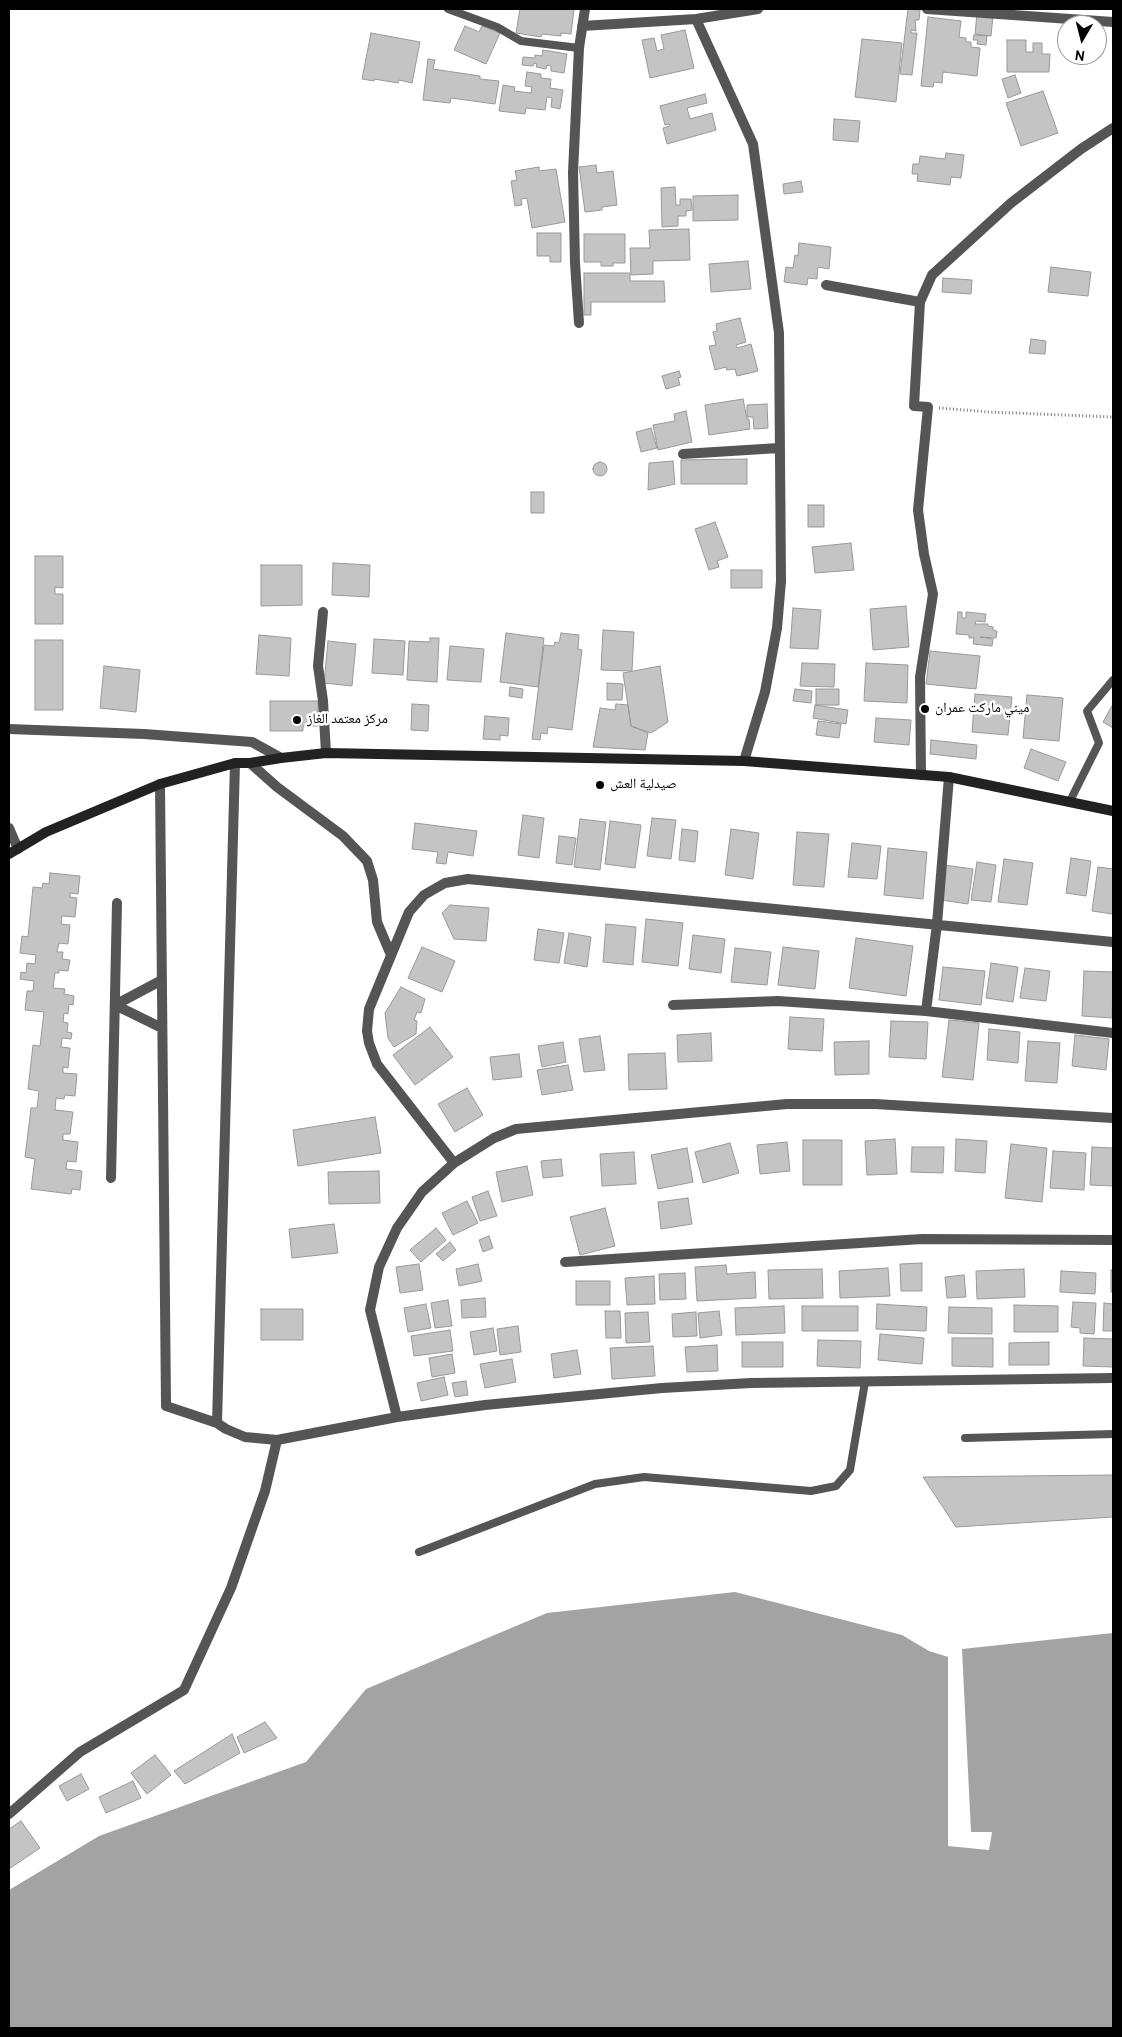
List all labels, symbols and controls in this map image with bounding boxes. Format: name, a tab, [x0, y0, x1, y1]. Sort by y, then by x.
north arrow	[1057, 15, 1107, 65]
text: N	[1074, 45, 1086, 63]
place label: ميني ماركت عمران	[935, 701, 1029, 717]
marker: ميني ماركت عمران	[919, 703, 931, 715]
place label: مركز معتمد الغاز	[307, 712, 388, 728]
marker: مركز معتمد الغاز	[291, 714, 303, 726]
place label: صيدلية العش	[610, 777, 677, 793]
marker: صيدلية العش	[594, 779, 606, 791]

